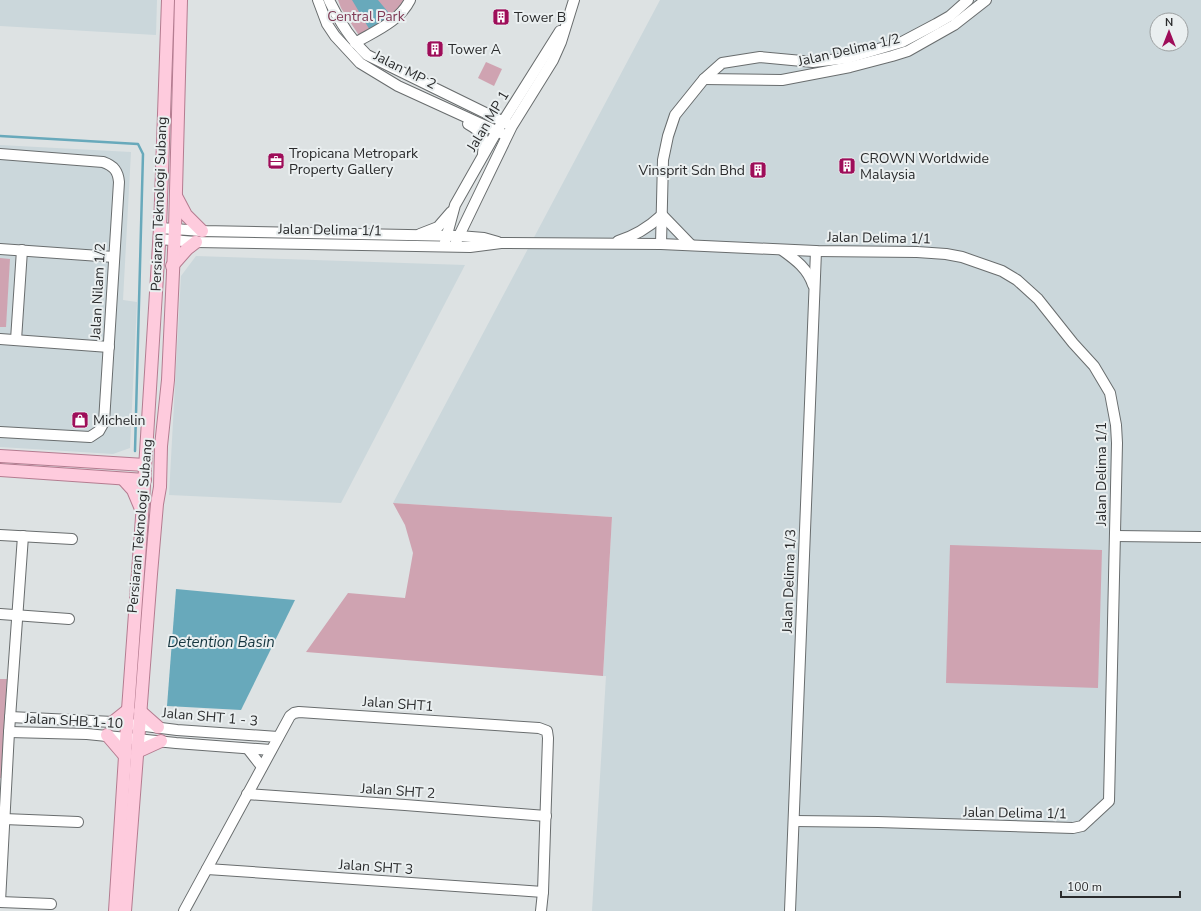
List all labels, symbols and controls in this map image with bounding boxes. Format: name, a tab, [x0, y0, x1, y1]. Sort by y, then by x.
park label: Central Park	[327, 7, 406, 26]
building icon: Tower B	[491, 7, 511, 27]
place label: Tower B	[514, 8, 566, 27]
north arrow	[1149, 12, 1189, 52]
text: N	[1165, 15, 1173, 30]
street label: Jalan Delima 1/2	[795, 29, 902, 71]
building icon: Tower A	[425, 39, 445, 59]
place label: Tower A	[448, 40, 501, 59]
street label: Jalan MP 2	[370, 46, 440, 94]
street label: Jalan MP 1	[462, 87, 514, 156]
street label: Persiaran Teknologi Subang	[146, 116, 172, 292]
place label: Tropicana Metropark Property Gallery	[289, 144, 419, 179]
place label: CROWN Worldwide Malaysia	[860, 149, 989, 184]
office icon: Tropicana Metropark Property Gallery	[266, 151, 286, 171]
building icon: CROWN Worldwide Malaysia	[837, 156, 857, 176]
building icon: Vinsprit Sdn Bhd	[748, 160, 768, 180]
place label: Vinsprit Sdn Bhd	[638, 161, 745, 180]
street label: Jalan Delima 1/1	[277, 220, 382, 240]
street label: Jalan Delima 1/1	[826, 228, 931, 248]
street label: Jalan Nilam 1/2	[86, 242, 110, 341]
shop icon: Michelin	[70, 410, 90, 430]
place label: Michelin	[93, 411, 145, 430]
street label: Jalan Delima 1/1	[1092, 422, 1111, 527]
street label: Persiaran Teknologi Subang	[123, 438, 157, 614]
street label: Jalan Delima 1/3	[778, 529, 800, 634]
water label: Detention Basin	[167, 632, 275, 652]
street label: Jalan SHT1	[361, 692, 434, 716]
street label: Jalan SHT 1 - 3	[160, 703, 259, 731]
street label: Jalan SHB 1-10	[23, 709, 124, 733]
street label: Jalan SHT 2	[359, 779, 436, 803]
street label: Jalan Delima 1/1	[962, 803, 1067, 823]
street label: Jalan SHT 3	[337, 855, 414, 879]
scale bar	[1061, 873, 1180, 899]
text: 100 m	[1067, 879, 1102, 895]

